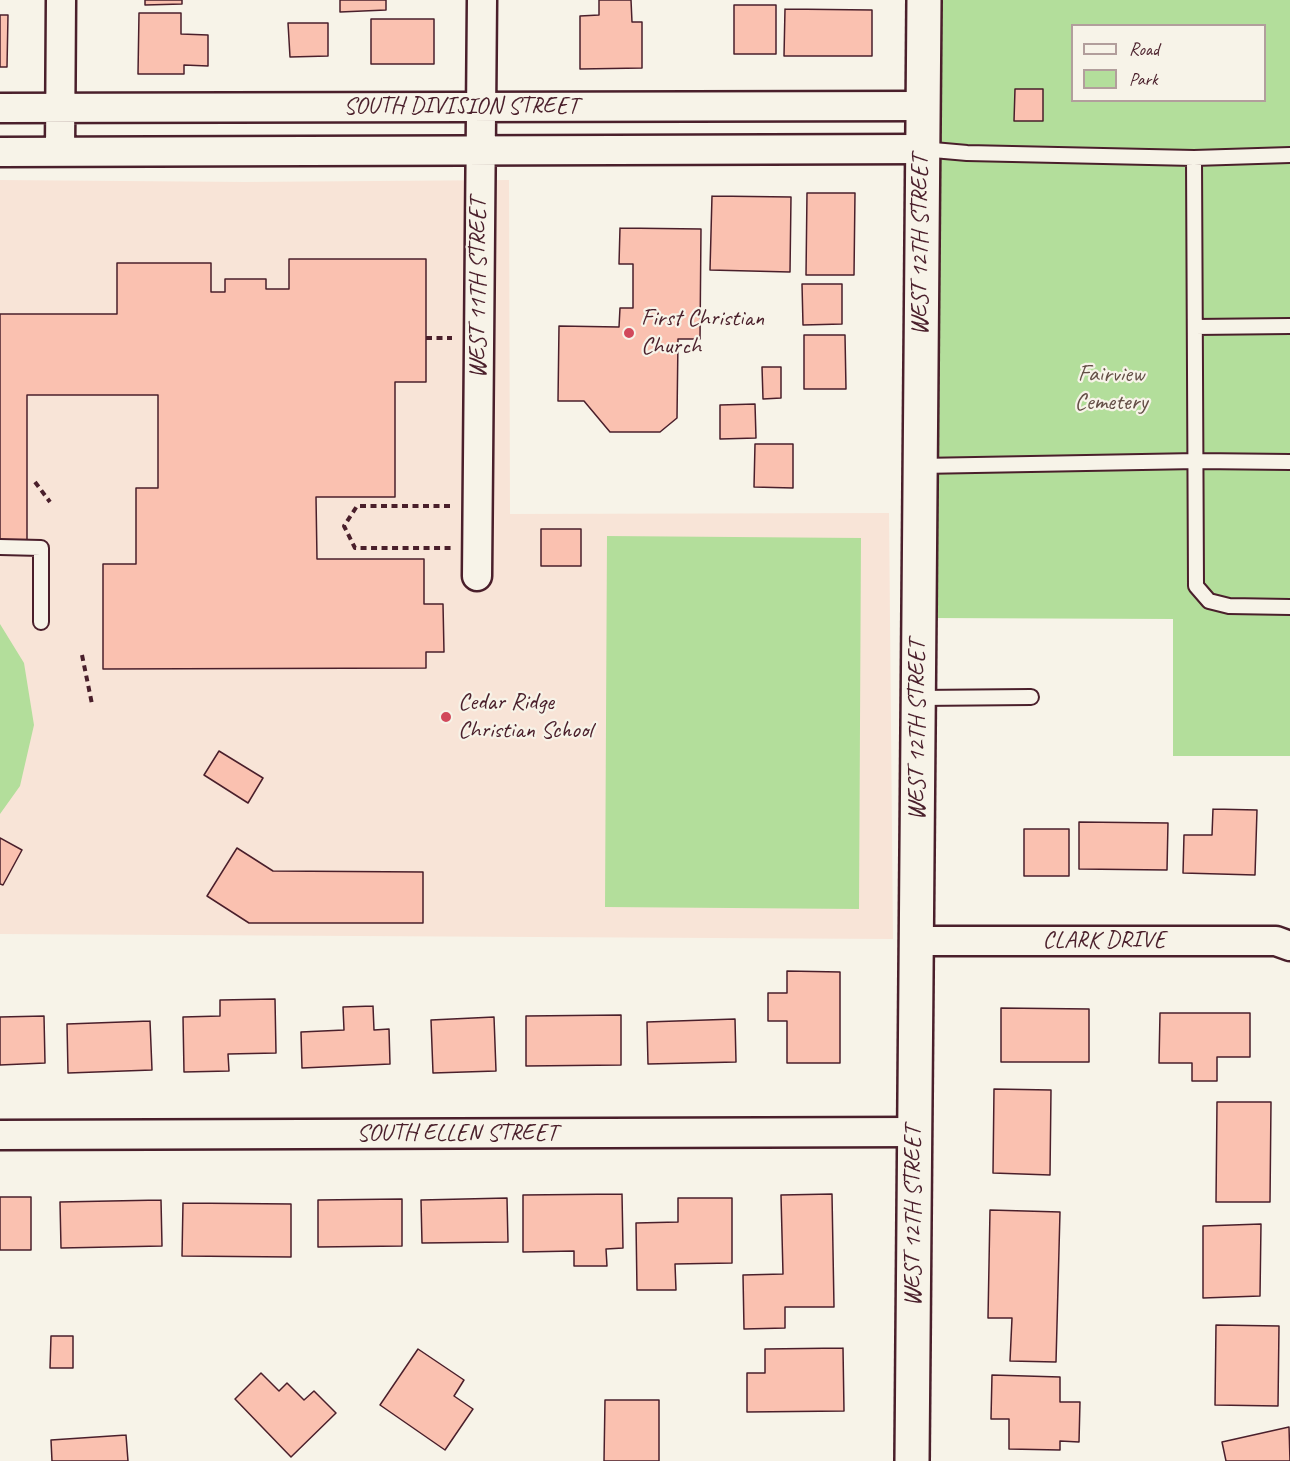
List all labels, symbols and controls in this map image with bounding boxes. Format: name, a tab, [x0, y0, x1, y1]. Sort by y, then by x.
legend	[1071, 24, 1266, 102]
text: Road	[1129, 38, 1159, 60]
text: Park	[1129, 68, 1158, 90]
street label: SOUTH DIVISION STREET	[343, 93, 579, 121]
street label: WEST 12TH STREET	[907, 155, 935, 335]
street label: WEST 11TH STREET	[465, 198, 493, 378]
place label: First Christian Church	[641, 305, 764, 361]
marker: First Christian Church	[622, 326, 636, 340]
park label: Fairview Cemetery	[1075, 361, 1147, 417]
street label: WEST 12TH STREET	[904, 640, 932, 820]
place label: Cedar Ridge Christian School	[458, 689, 592, 745]
marker: Cedar Ridge Christian School	[439, 710, 453, 724]
street label: CLARK DRIVE	[1043, 927, 1165, 955]
street label: SOUTH ELLEN STREET	[357, 1120, 557, 1148]
street label: WEST 12TH STREET	[900, 1126, 928, 1306]

